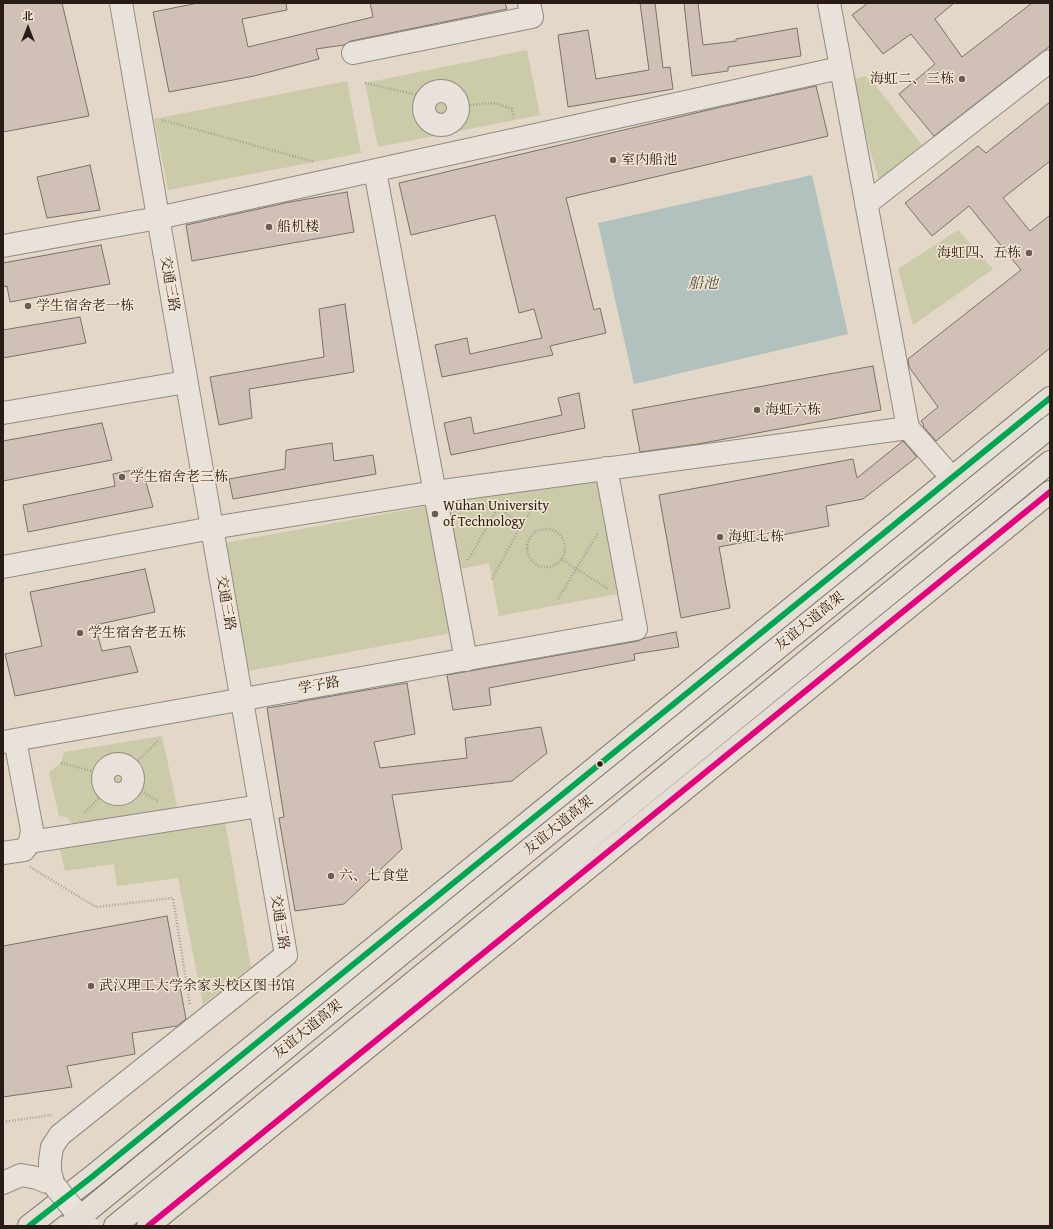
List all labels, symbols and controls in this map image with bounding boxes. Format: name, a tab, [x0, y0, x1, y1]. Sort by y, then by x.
north arrow	[8, 8, 48, 48]
text: 北	[23, 8, 34, 24]
place label: 海虹二、三栋	[870, 71, 954, 87]
marker: 海虹二、三栋	[957, 74, 967, 84]
place label: 室内船池	[621, 152, 677, 168]
marker: 室内船池	[608, 155, 618, 165]
place label: 船机楼	[277, 219, 319, 235]
marker: 船机楼	[264, 222, 274, 232]
place label: 海虹四、五栋	[937, 245, 1021, 261]
marker: 海虹四、五栋	[1024, 248, 1034, 258]
street label: 交通三路	[156, 255, 182, 313]
water label: 船池	[688, 275, 718, 293]
place label: 学生宿舍老一栋	[36, 298, 134, 314]
marker: 学生宿舍老一栋	[23, 301, 33, 311]
place label: 海虹六栋	[765, 402, 821, 418]
marker: 海虹六栋	[752, 405, 762, 415]
place label: 学生宿舍老三栋	[130, 469, 228, 485]
marker: 学生宿舍老三栋	[117, 472, 127, 482]
place label: Wuhan University of Technology	[443, 498, 549, 530]
marker: Wuhan University of Technology	[430, 509, 440, 519]
place label: 海虹七栋	[728, 529, 784, 545]
marker: 海虹七栋	[715, 532, 725, 542]
street label: 交通三路	[212, 574, 238, 632]
street label: 友谊大道高架	[772, 589, 848, 655]
place label: 学生宿舍老五栋	[88, 625, 186, 641]
marker: 学生宿舍老五栋	[75, 628, 85, 638]
street label: 学子路	[297, 674, 341, 698]
unlabelled marker	[595, 759, 605, 769]
street label: 友谊大道高架	[521, 793, 597, 859]
place label: 六、七食堂	[339, 868, 409, 884]
marker: 六、七食堂	[326, 871, 336, 881]
street label: 交通三路	[266, 893, 292, 951]
place label: 武汉理工大学余家头校区图书馆	[99, 978, 295, 994]
marker: 武汉理工大学余家头校区图书馆	[86, 981, 96, 991]
street label: 友谊大道高架	[270, 997, 346, 1063]

